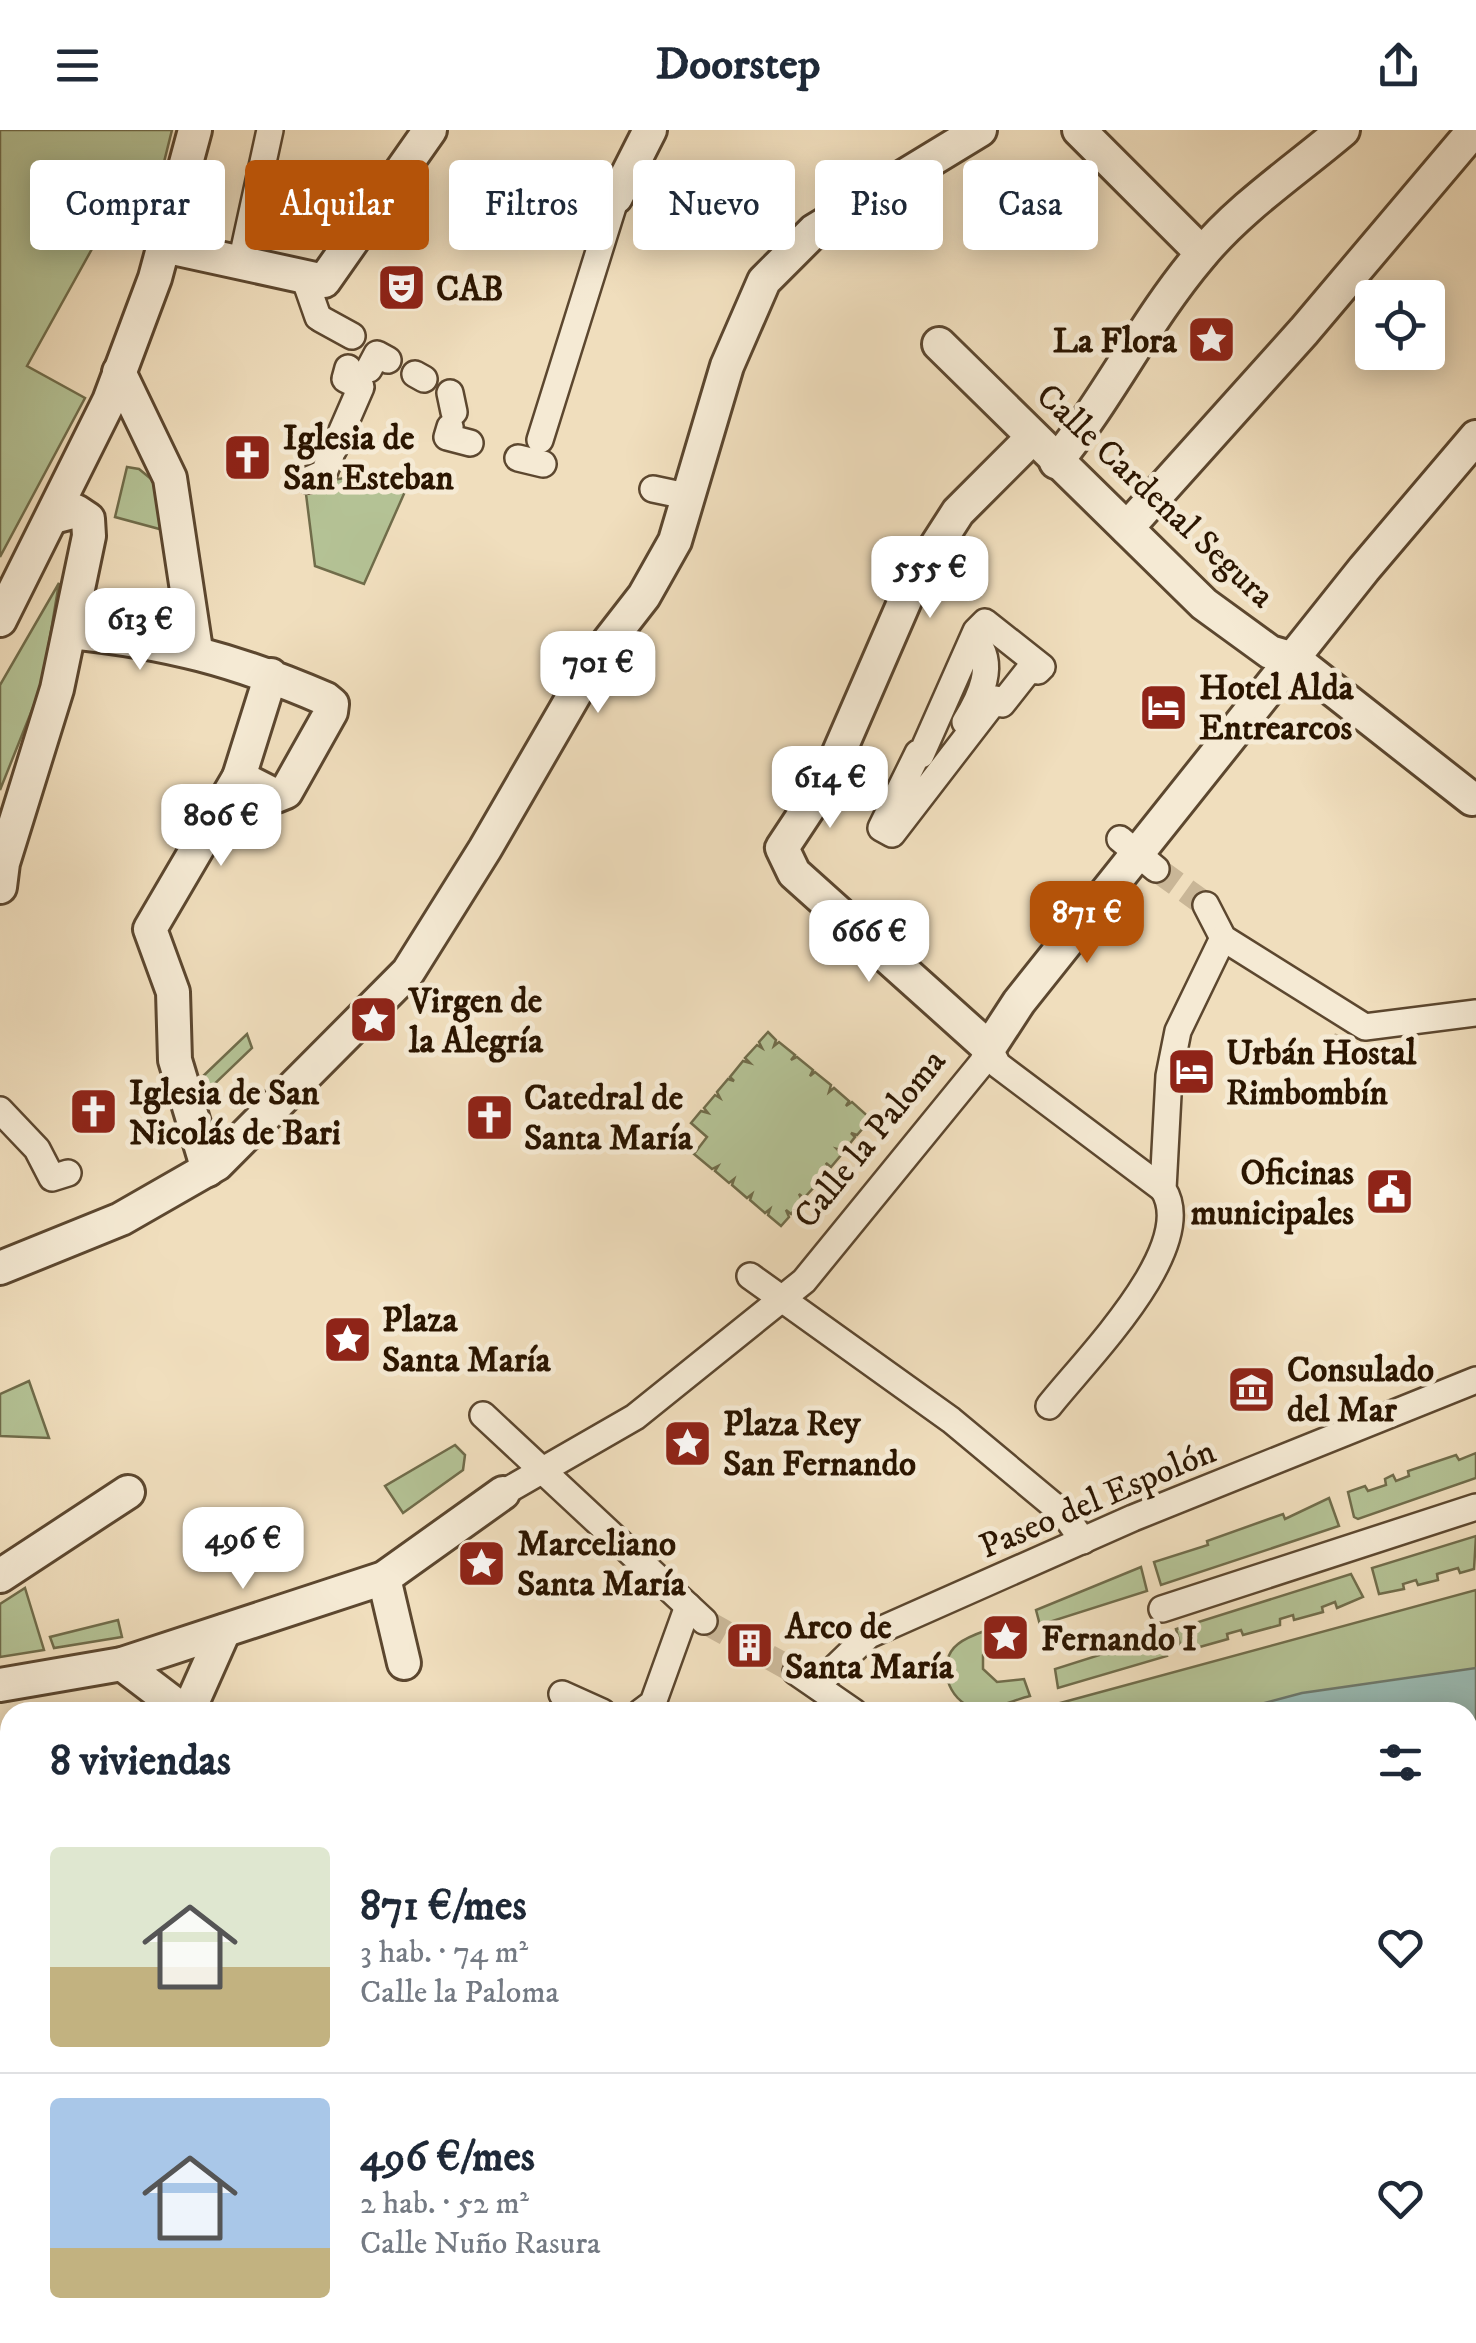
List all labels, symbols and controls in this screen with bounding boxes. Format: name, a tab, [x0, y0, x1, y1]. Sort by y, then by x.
text: Doorstep	[656, 37, 820, 93]
icon: menu	[50, 38, 105, 93]
icon: share	[1371, 38, 1426, 93]
chip: Comprar	[30, 160, 225, 250]
chip: Alquilar	[245, 160, 429, 250]
chip: Filtros	[449, 160, 613, 250]
chip: Nuevo	[633, 160, 795, 250]
chip: Piso	[815, 160, 943, 250]
chip: Casa	[963, 160, 1098, 250]
theatre icon: CAB	[375, 262, 427, 314]
place label: CAB	[436, 268, 504, 312]
map controls	[1355, 280, 1445, 370]
button: locate	[1355, 280, 1445, 370]
place icon: La Flora	[1186, 314, 1238, 366]
place label: La Flora	[1053, 320, 1178, 364]
street label: Calle Cardenal Segura	[1026, 375, 1283, 618]
place label: Iglesia de San Esteban	[283, 417, 454, 501]
church icon: Iglesia de San Esteban	[222, 431, 274, 483]
pin: 555 €	[860, 536, 1000, 621]
text: 555 €	[893, 548, 967, 588]
pin: 613 €	[70, 588, 210, 673]
text: 613 €	[107, 600, 173, 640]
pin: 701 €	[528, 631, 668, 716]
text: 701 €	[562, 643, 634, 683]
place label: Hotel Alda Entrearcos	[1199, 667, 1355, 751]
hotel icon: Hotel Alda Entrearcos	[1138, 681, 1190, 733]
pin: 614 €	[760, 746, 900, 831]
text: 614 €	[794, 758, 866, 798]
pin: 806 €	[151, 784, 291, 869]
text: 806 €	[183, 796, 259, 836]
pin: 871 €	[1017, 881, 1157, 966]
text: 871 €	[1052, 893, 1122, 933]
pin: 666 €	[799, 900, 939, 985]
text: 666 €	[831, 912, 907, 952]
place label: Virgen de la Alegría	[407, 980, 544, 1064]
place icon: Virgen de la Alegría	[348, 994, 400, 1046]
place label: Urbán Hostal Rimbombín	[1226, 1032, 1417, 1116]
street label: Calle la Paloma	[785, 1041, 956, 1238]
hotel icon: Urbán Hostal Rimbombín	[1165, 1046, 1217, 1098]
place label: Iglesia de San Nicolás de Bari	[129, 1072, 341, 1156]
place label: Catedral de Santa María	[524, 1077, 694, 1161]
church icon: Iglesia de San Nicolás de Bari	[68, 1086, 120, 1138]
church icon: Catedral de Santa María	[463, 1091, 515, 1143]
place label: Oficinas municipales	[1191, 1152, 1354, 1236]
public building icon: Oficinas municipales	[1363, 1166, 1415, 1218]
place label: Plaza Santa María	[382, 1299, 552, 1383]
place icon: Plaza Santa María	[321, 1313, 373, 1365]
place label: Consulado del Mar	[1287, 1349, 1434, 1433]
museum icon: Consulado del Mar	[1226, 1363, 1278, 1415]
place label: Plaza Rey San Fernando	[723, 1403, 916, 1487]
place icon: Plaza Rey San Fernando	[662, 1417, 714, 1469]
street label: Paseo del Espolón	[973, 1430, 1223, 1569]
pin: 496 €	[173, 1507, 313, 1592]
text: 496 €	[205, 1519, 281, 1559]
place label: Marceliano Santa María	[517, 1523, 687, 1607]
place icon: Marceliano Santa María	[456, 1537, 508, 1589]
place label: Arco de Santa María	[784, 1606, 955, 1690]
place icon: Fernando I	[980, 1612, 1032, 1664]
place label: Fernando I	[1041, 1618, 1197, 1662]
building icon: Arco de Santa María	[724, 1620, 776, 1672]
icon: filters	[1373, 1735, 1428, 1790]
text: 8 viviendas	[50, 1736, 231, 1788]
text: 871 €/mes	[360, 1881, 526, 1933]
icon: home	[130, 1887, 250, 2007]
icon: heart	[1373, 1920, 1428, 1975]
text: 3 hab. · 74 m²	[360, 1933, 528, 1973]
text: Calle la Paloma	[360, 1973, 559, 2013]
text: 496 €/mes	[360, 2132, 535, 2184]
icon: home	[130, 2138, 250, 2258]
icon: heart	[1373, 2171, 1428, 2226]
text: 2 hab. · 52 m²	[360, 2184, 529, 2224]
text: Calle Nuño Rasura	[360, 2224, 601, 2264]

